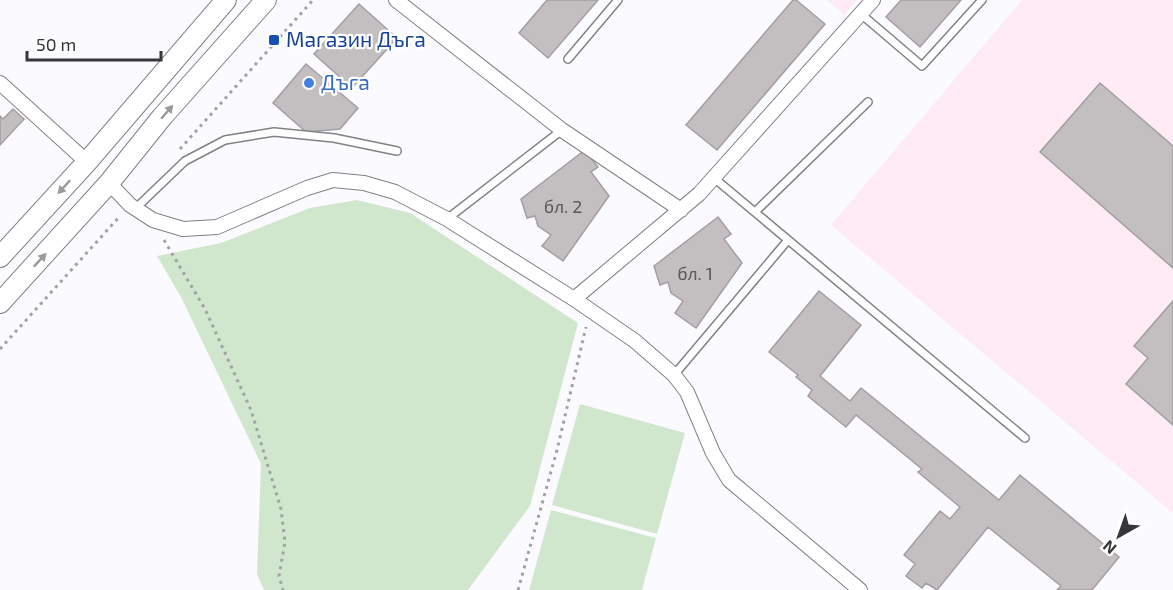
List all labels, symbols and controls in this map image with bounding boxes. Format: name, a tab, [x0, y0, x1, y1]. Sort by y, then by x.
scale bar	[27, 24, 160, 62]
place label: Магазин Дъга	[286, 26, 426, 51]
text: 50 m	[36, 33, 76, 55]
marker: Магазин Дъга	[267, 33, 281, 47]
place label: Дъга	[321, 69, 370, 94]
marker: Дъга	[302, 76, 316, 90]
one-way arrow	[160, 105, 173, 120]
one-way arrow	[57, 180, 71, 195]
house number: бл. 2	[544, 195, 582, 217]
one-way arrow	[33, 253, 46, 268]
house number: бл. 1	[677, 262, 713, 284]
north arrow	[1089, 506, 1149, 566]
text: N	[1099, 537, 1120, 559]

